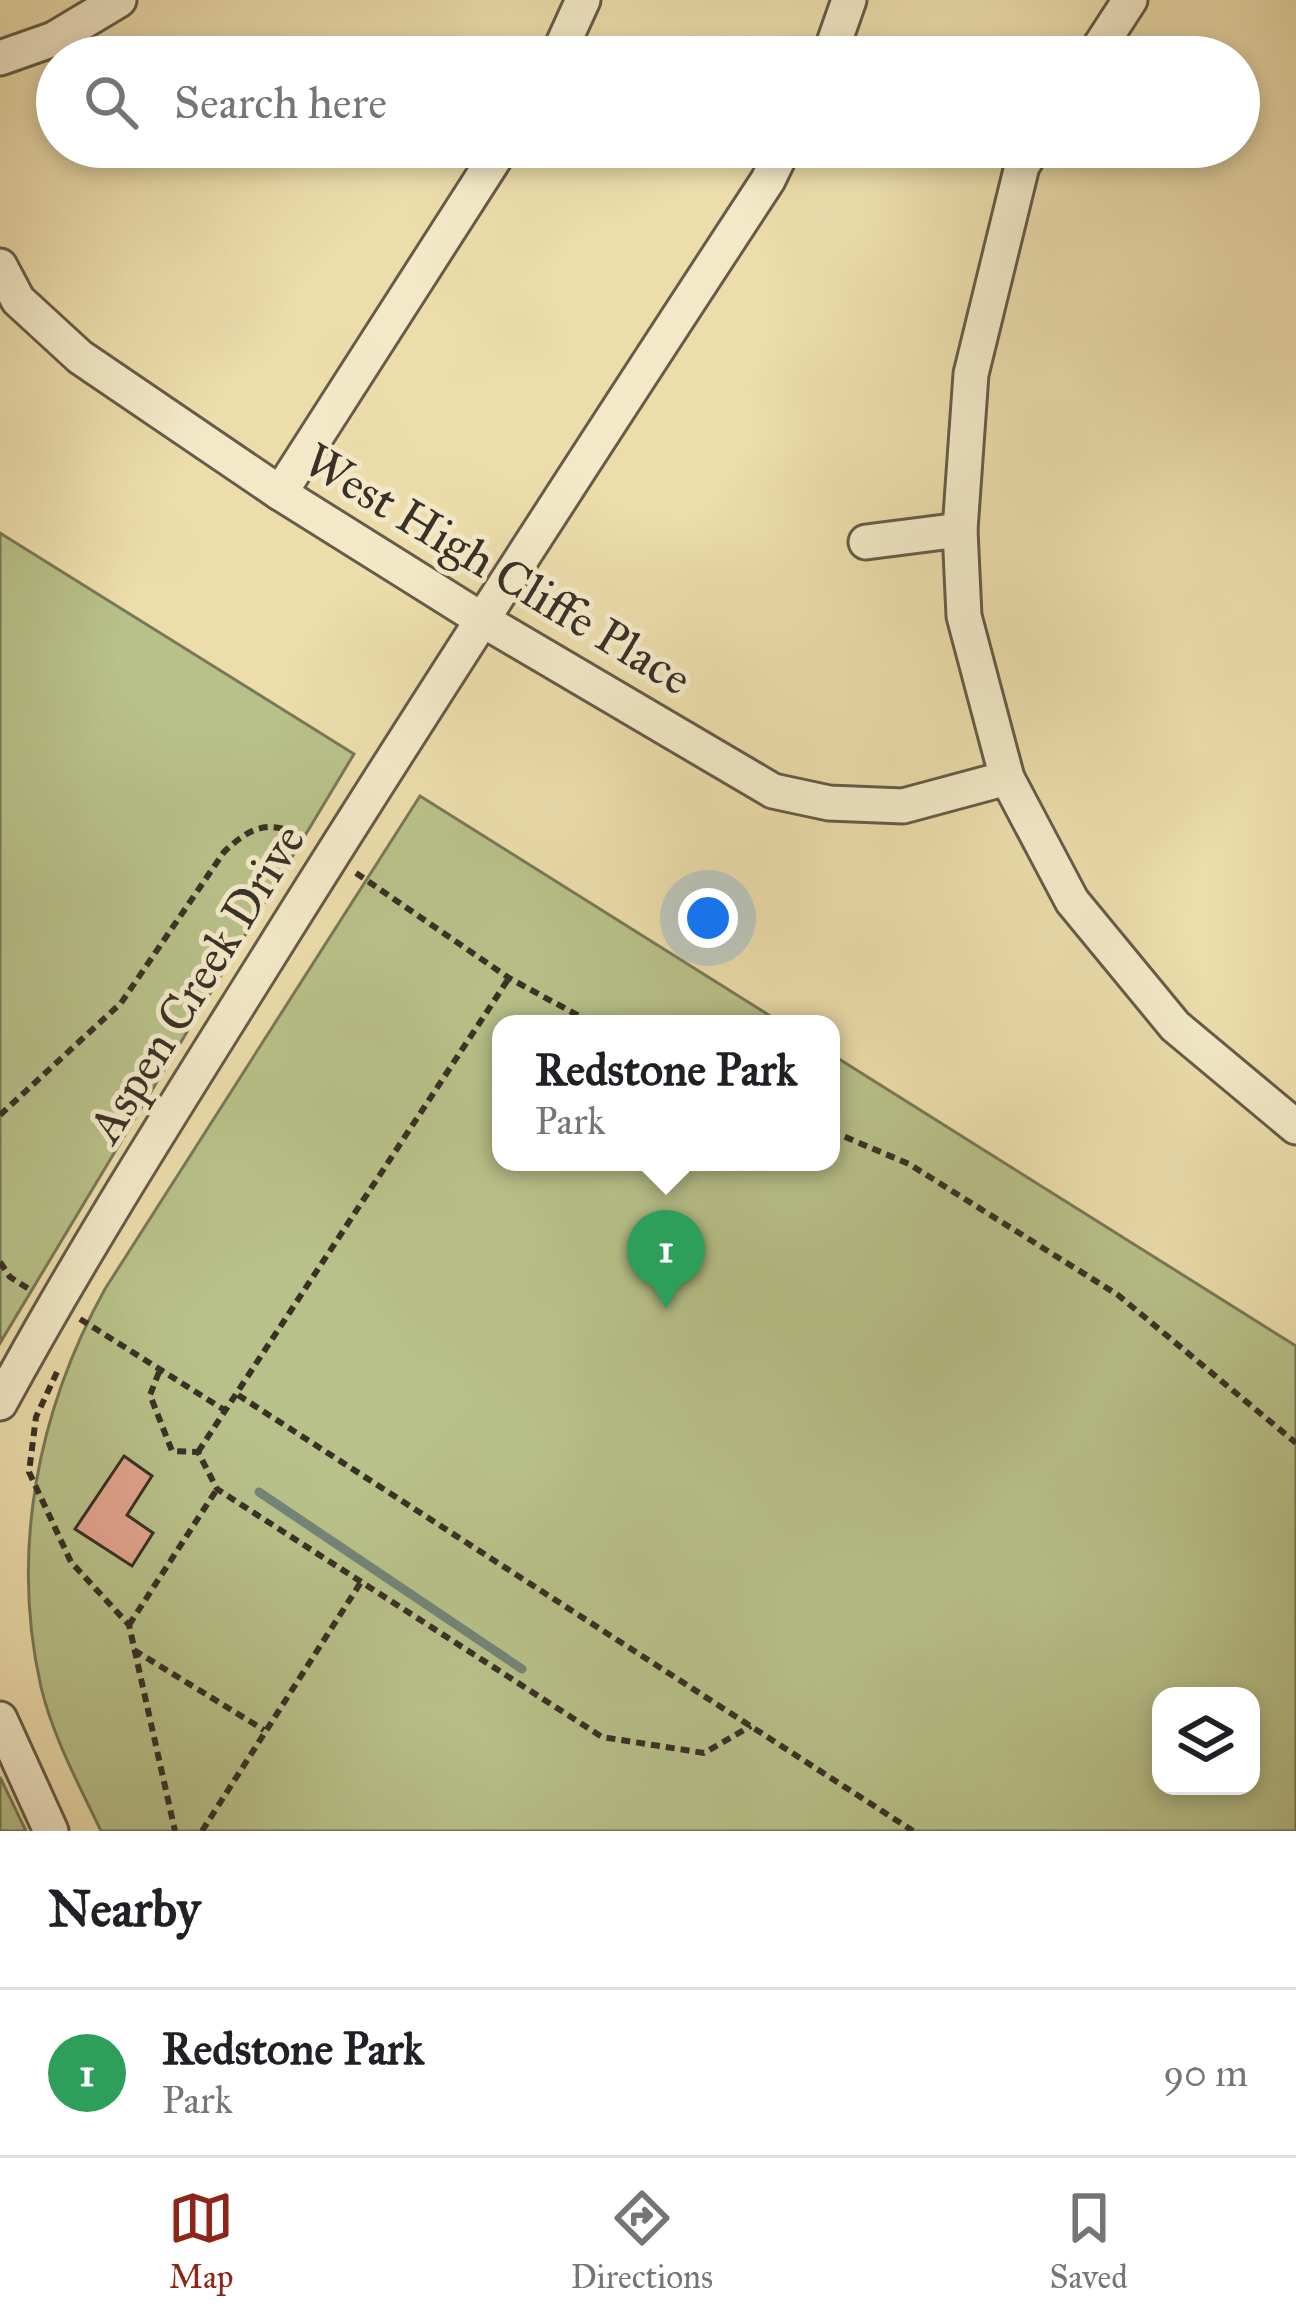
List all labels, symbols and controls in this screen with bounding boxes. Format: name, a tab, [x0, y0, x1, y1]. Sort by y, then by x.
search box	[36, 36, 1260, 168]
icon: search	[78, 69, 144, 135]
text: Search here	[174, 75, 387, 130]
street label: West High Cliffe Place	[294, 430, 702, 708]
street label: Aspen Creek Drive	[73, 813, 317, 1155]
your location	[678, 888, 738, 948]
popup	[492, 1015, 840, 1171]
text: Redstone Park	[535, 1042, 797, 1097]
text: Park	[535, 1097, 605, 1145]
pin: 1	[627, 1210, 705, 1309]
map controls	[1152, 1687, 1260, 1795]
button: layers	[1152, 1687, 1260, 1795]
text: Nearby	[48, 1878, 200, 1940]
text: Redstone Park	[162, 2021, 424, 2076]
text: 1	[79, 2049, 95, 2097]
text: 90 m	[1163, 2049, 1248, 2097]
text: Park	[162, 2076, 233, 2124]
tab: Map	[168, 2185, 234, 2297]
tab: Directions	[571, 2185, 713, 2297]
tab: Saved	[1049, 2185, 1128, 2297]

